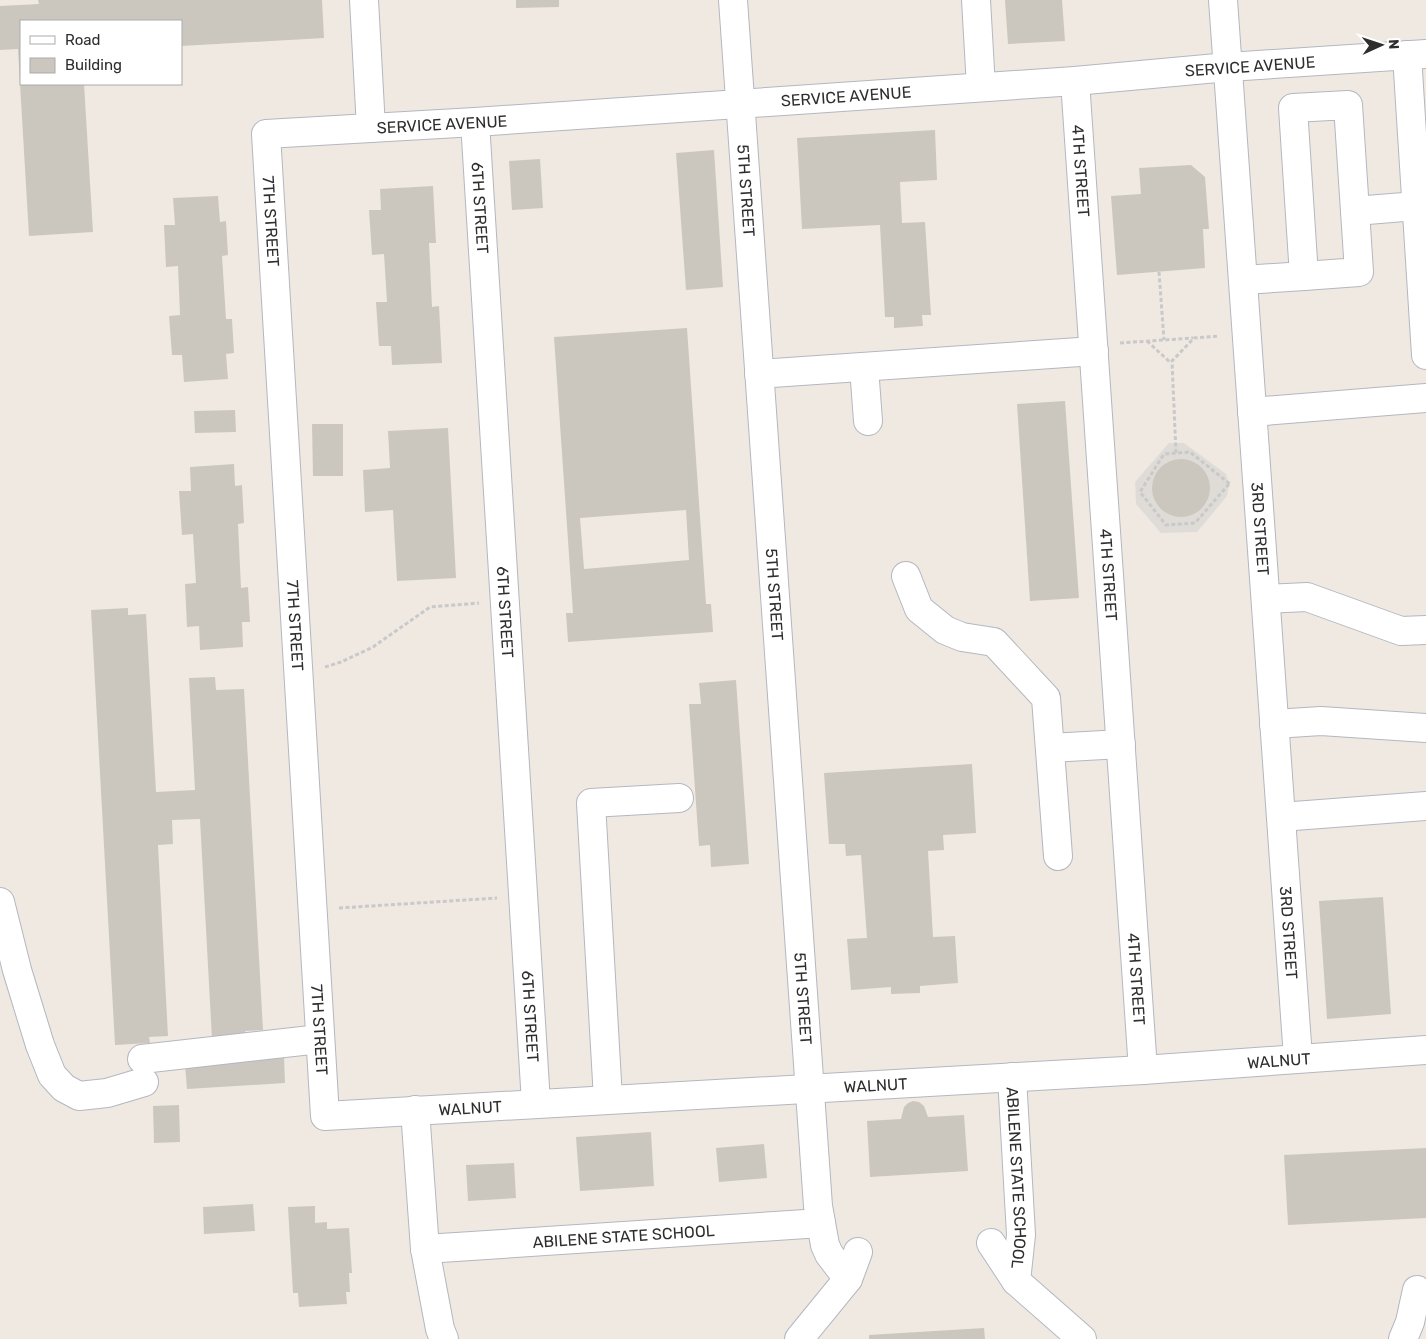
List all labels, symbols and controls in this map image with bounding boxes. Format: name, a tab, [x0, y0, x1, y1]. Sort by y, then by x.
legend	[20, 20, 182, 85]
north arrow	[1356, 20, 1406, 70]
text: Road	[65, 31, 101, 49]
text: N	[1385, 39, 1402, 50]
street label: SERVICE AVENUE	[1184, 52, 1316, 81]
text: Building	[65, 56, 122, 74]
street label: SERVICE AVENUE	[780, 82, 912, 111]
street label: SERVICE AVENUE	[376, 112, 508, 137]
street label: 4TH STREET	[1068, 124, 1093, 218]
street label: 5TH STREET	[733, 144, 759, 237]
street label: 6TH STREET	[468, 161, 492, 254]
street label: 7TH STREET	[259, 175, 283, 267]
street label: 3RD STREET	[1247, 481, 1273, 576]
street label: 4TH STREET	[1096, 528, 1121, 622]
street label: 5TH STREET	[762, 548, 787, 641]
street label: 6TH STREET	[493, 566, 517, 659]
street label: 7TH STREET	[283, 579, 307, 671]
street label: 3RD STREET	[1276, 885, 1301, 980]
street label: 4TH STREET	[1124, 932, 1149, 1026]
street label: 5TH STREET	[790, 952, 816, 1045]
street label: 6TH STREET	[518, 970, 542, 1063]
street label: 7TH STREET	[307, 984, 332, 1076]
street label: WALNUT	[1246, 1049, 1311, 1073]
street label: WALNUT	[843, 1074, 908, 1097]
street label: ABILENE STATE SCHOOL	[1003, 1086, 1030, 1270]
street label: WALNUT	[438, 1097, 503, 1120]
street label: ABILENE STATE SCHOOL	[532, 1221, 715, 1252]

